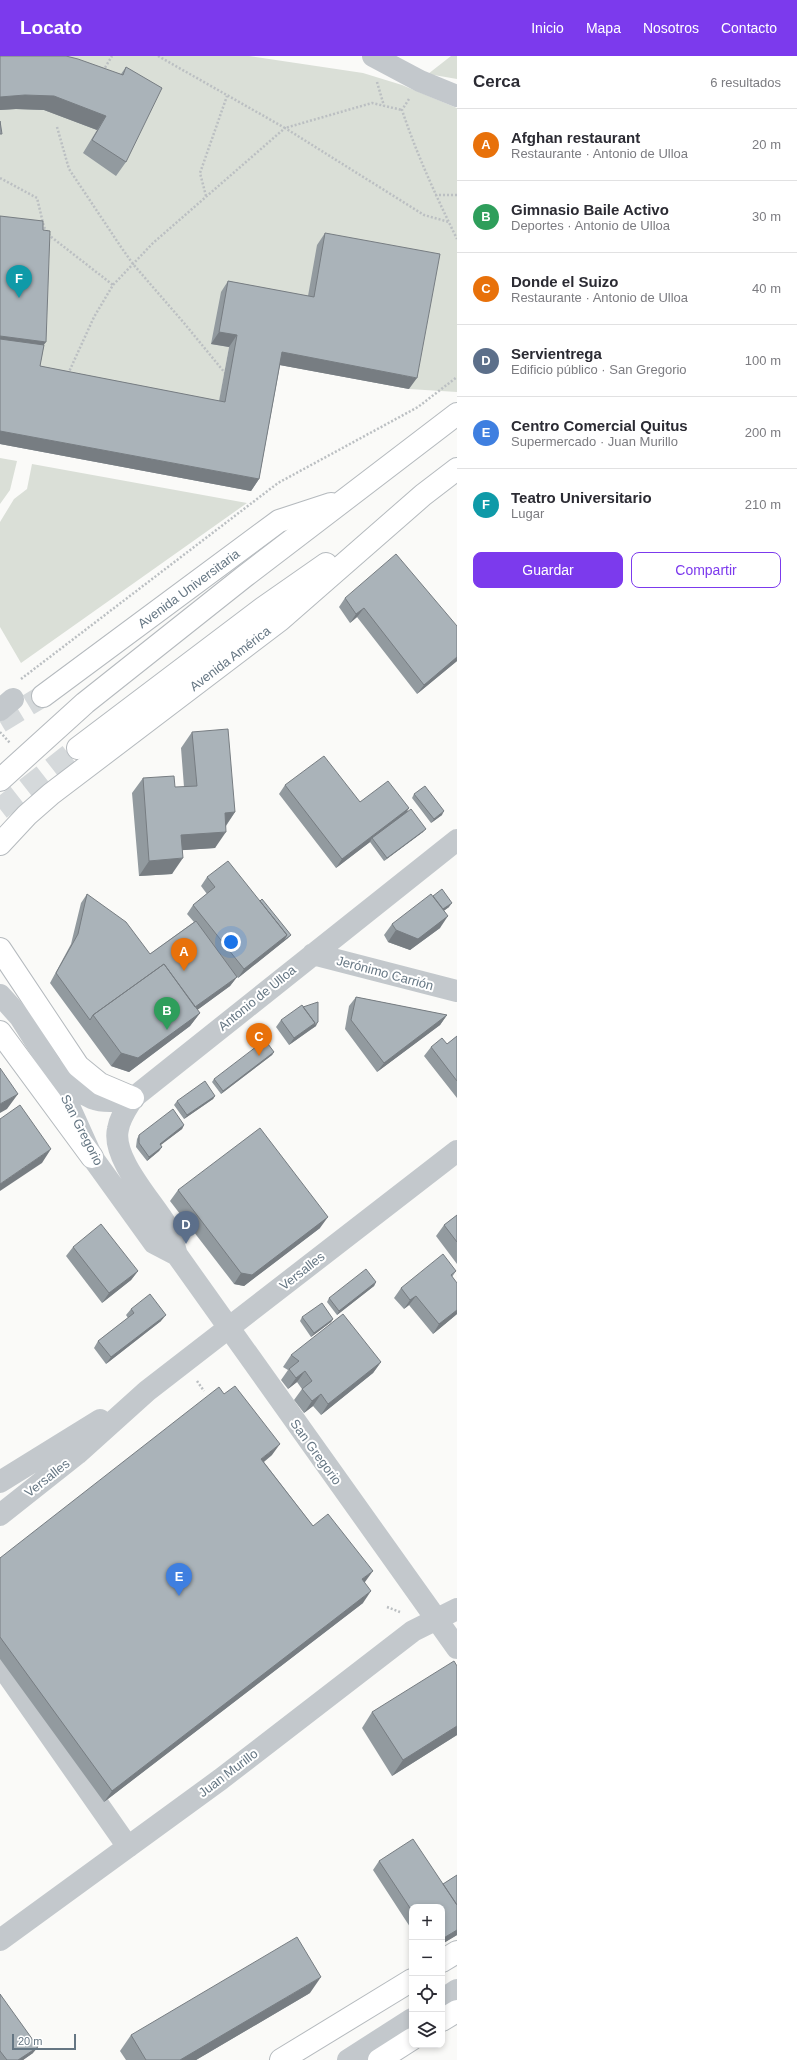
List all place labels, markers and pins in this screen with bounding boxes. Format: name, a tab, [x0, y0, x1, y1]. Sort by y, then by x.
pin: F	[6, 265, 32, 298]
pin: A	[171, 938, 197, 971]
pin: B	[154, 997, 180, 1030]
pin: C	[246, 1023, 272, 1056]
pin: D	[173, 1211, 199, 1244]
pin: E	[166, 1563, 192, 1596]

